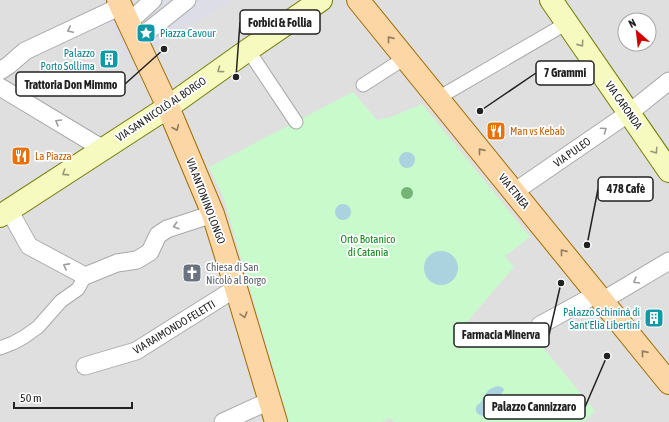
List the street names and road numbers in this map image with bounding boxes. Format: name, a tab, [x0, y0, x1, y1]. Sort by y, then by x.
street label: VIA SAN NICOLÒ AL BORGO	[114, 74, 208, 144]
street label: VIA CARONDA	[603, 79, 645, 132]
street label: VIA PULEO	[551, 135, 593, 169]
street label: VIA ANTONINO LONGO	[184, 156, 228, 246]
street label: VIA ETNEA	[496, 171, 532, 211]
street label: VIA RAIMONDO FELETTI	[131, 298, 217, 356]

